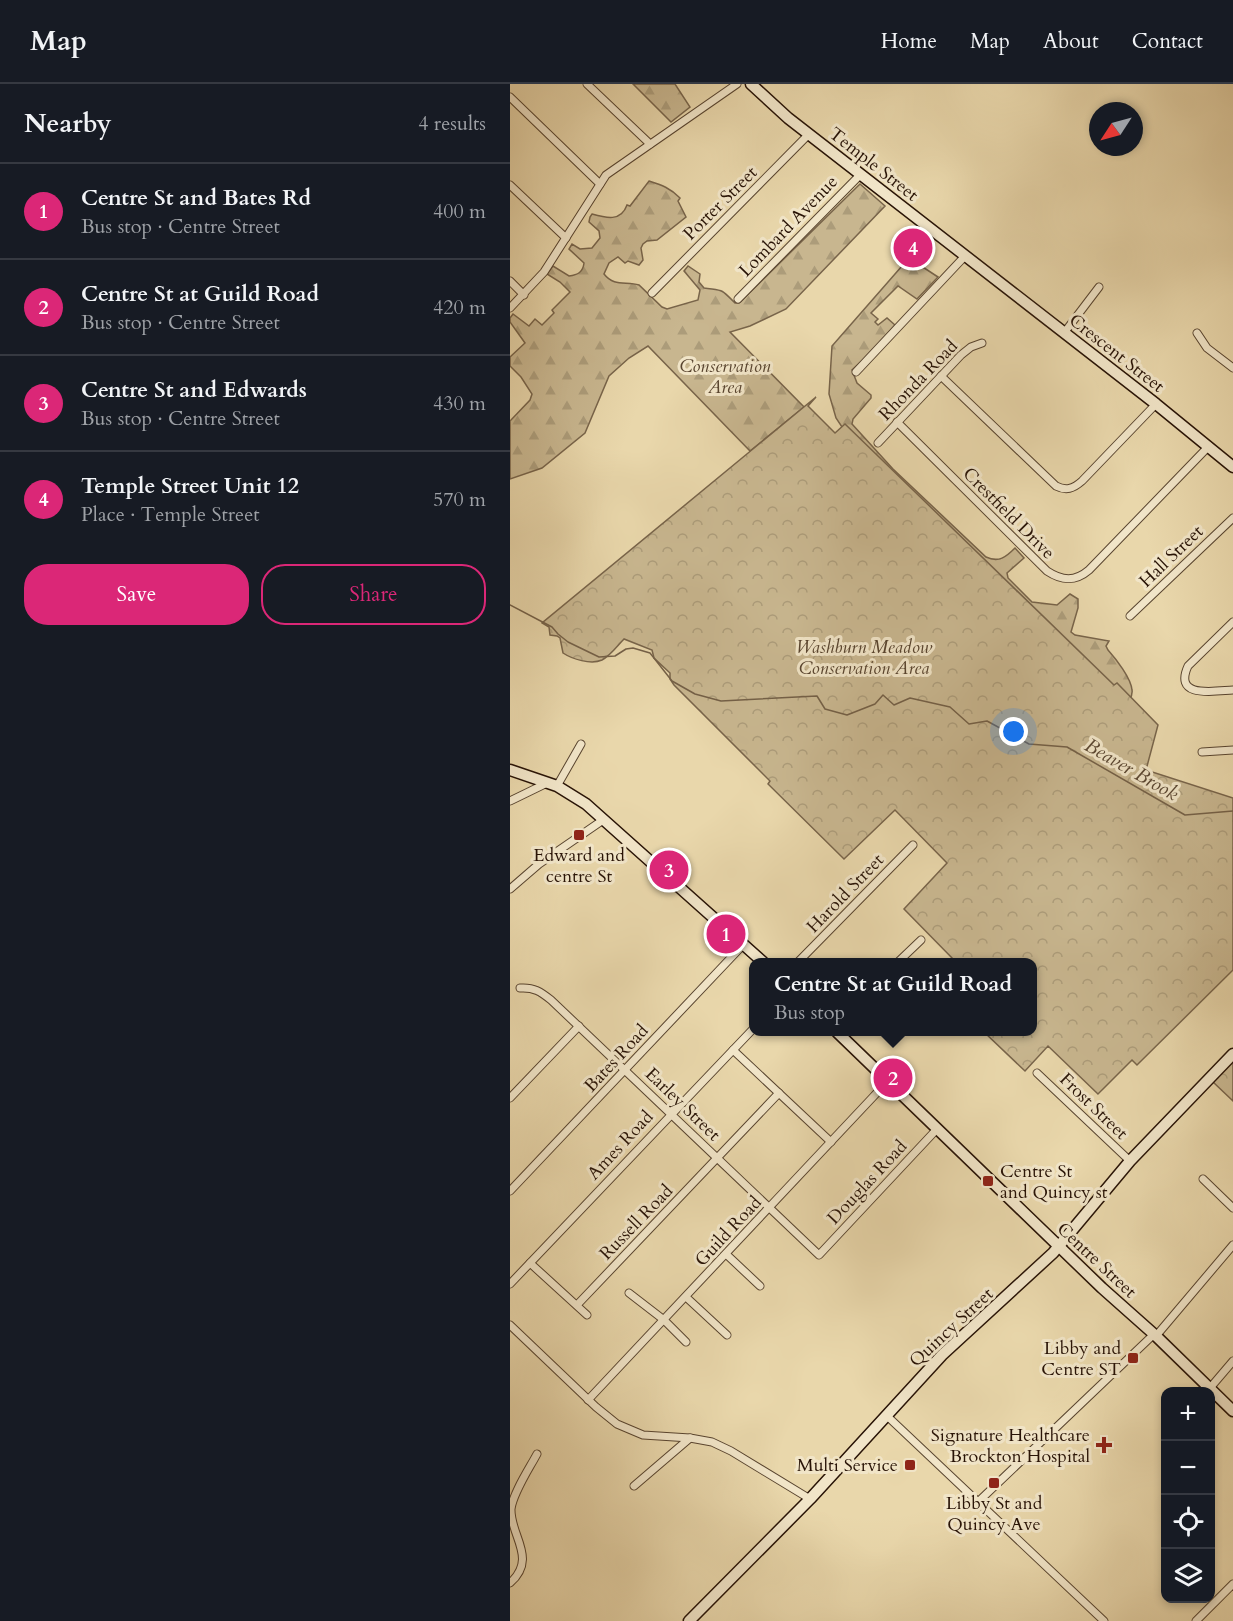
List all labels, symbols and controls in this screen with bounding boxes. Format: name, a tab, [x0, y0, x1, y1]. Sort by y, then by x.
text: Map	[30, 22, 87, 60]
text: Home	[881, 27, 937, 56]
text: Map	[970, 27, 1010, 56]
text: About	[1043, 27, 1099, 56]
text: Contact	[1132, 27, 1203, 56]
north arrow	[1089, 102, 1143, 156]
text: Nearby	[24, 106, 112, 141]
text: 4 results	[418, 110, 486, 137]
street label: Temple Street	[824, 122, 924, 207]
street label: Porter Street	[678, 161, 763, 246]
street label: Lombard Avenue	[733, 170, 843, 283]
text: Centre St and Bates Rd	[81, 183, 311, 213]
text: 1	[38, 198, 49, 225]
text: 400 m	[433, 198, 486, 225]
text: Bus stop · Centre Street	[81, 213, 280, 240]
pin: 4	[894, 226, 932, 270]
text: Centre St at Guild Road	[81, 279, 319, 309]
text: 2	[38, 294, 49, 321]
text: 420 m	[433, 294, 486, 321]
street label: Crescent Street	[1064, 308, 1170, 399]
text: Bus stop · Centre Street	[81, 309, 280, 336]
street label: Rhonda Road	[873, 334, 964, 426]
park label: Conservation Area	[679, 354, 771, 400]
text: Centre St and Edwards	[81, 375, 307, 405]
text: 3	[38, 390, 49, 417]
text: 430 m	[433, 390, 486, 417]
text: Bus stop · Centre Street	[81, 405, 280, 432]
street label: Crestfield Drive	[957, 462, 1060, 565]
text: Temple Street Unit 12	[81, 471, 299, 501]
text: 4	[38, 486, 49, 513]
text: 570 m	[433, 486, 486, 513]
text: Place · Temple Street	[81, 501, 260, 528]
street label: Hall Street	[1134, 519, 1209, 593]
button: Save	[24, 564, 249, 625]
button: Share	[261, 564, 486, 625]
park label: Washburn Meadow Conservation Area	[796, 635, 933, 681]
your location	[999, 717, 1028, 746]
water label: Beaver Brook	[1080, 732, 1184, 807]
marker: Edward and centre St	[572, 828, 586, 842]
place label: Edward and centre St	[533, 843, 625, 889]
pin: 3	[650, 848, 688, 892]
street label: Harold Street	[801, 848, 890, 939]
pin: 1	[706, 912, 746, 956]
popup	[749, 958, 1037, 1036]
text: Centre St at Guild Road	[774, 969, 1012, 999]
text: Bus stop	[774, 999, 845, 1026]
street label: Bates Road	[578, 1019, 655, 1098]
pin: 2	[874, 1056, 913, 1100]
street label: Earley Street	[639, 1062, 726, 1147]
street label: Frost Street	[1054, 1067, 1134, 1146]
street label: Ames Road	[582, 1105, 659, 1186]
street label: Douglas Road	[822, 1134, 913, 1230]
place label: Centre St and Quincy st	[1000, 1159, 1108, 1205]
marker: Centre St and Quincy st	[981, 1174, 995, 1188]
street label: Russell Road	[594, 1179, 679, 1266]
street label: Guild Road	[689, 1190, 768, 1272]
street label: Centre Street	[1051, 1217, 1142, 1304]
street label: Quincy Street	[904, 1282, 999, 1373]
place label: Libby and Centre ST	[1041, 1336, 1121, 1382]
marker: Libby and Centre ST	[1126, 1351, 1140, 1365]
map controls	[1161, 1387, 1215, 1603]
button: +	[1161, 1387, 1215, 1441]
place label: Signature Healthcare Brockton Hospital	[931, 1423, 1090, 1469]
marker: Signature Healthcare Brockton Hospital	[1095, 1436, 1113, 1454]
button: −	[1161, 1441, 1215, 1495]
place label: Multi Service	[797, 1453, 898, 1478]
marker: Multi Service	[903, 1458, 917, 1472]
marker: Libby St and Quincy Ave	[987, 1476, 1001, 1490]
place label: Libby St and Quincy Ave	[946, 1491, 1043, 1537]
button: locate	[1161, 1495, 1215, 1549]
button: layers	[1161, 1549, 1215, 1603]

